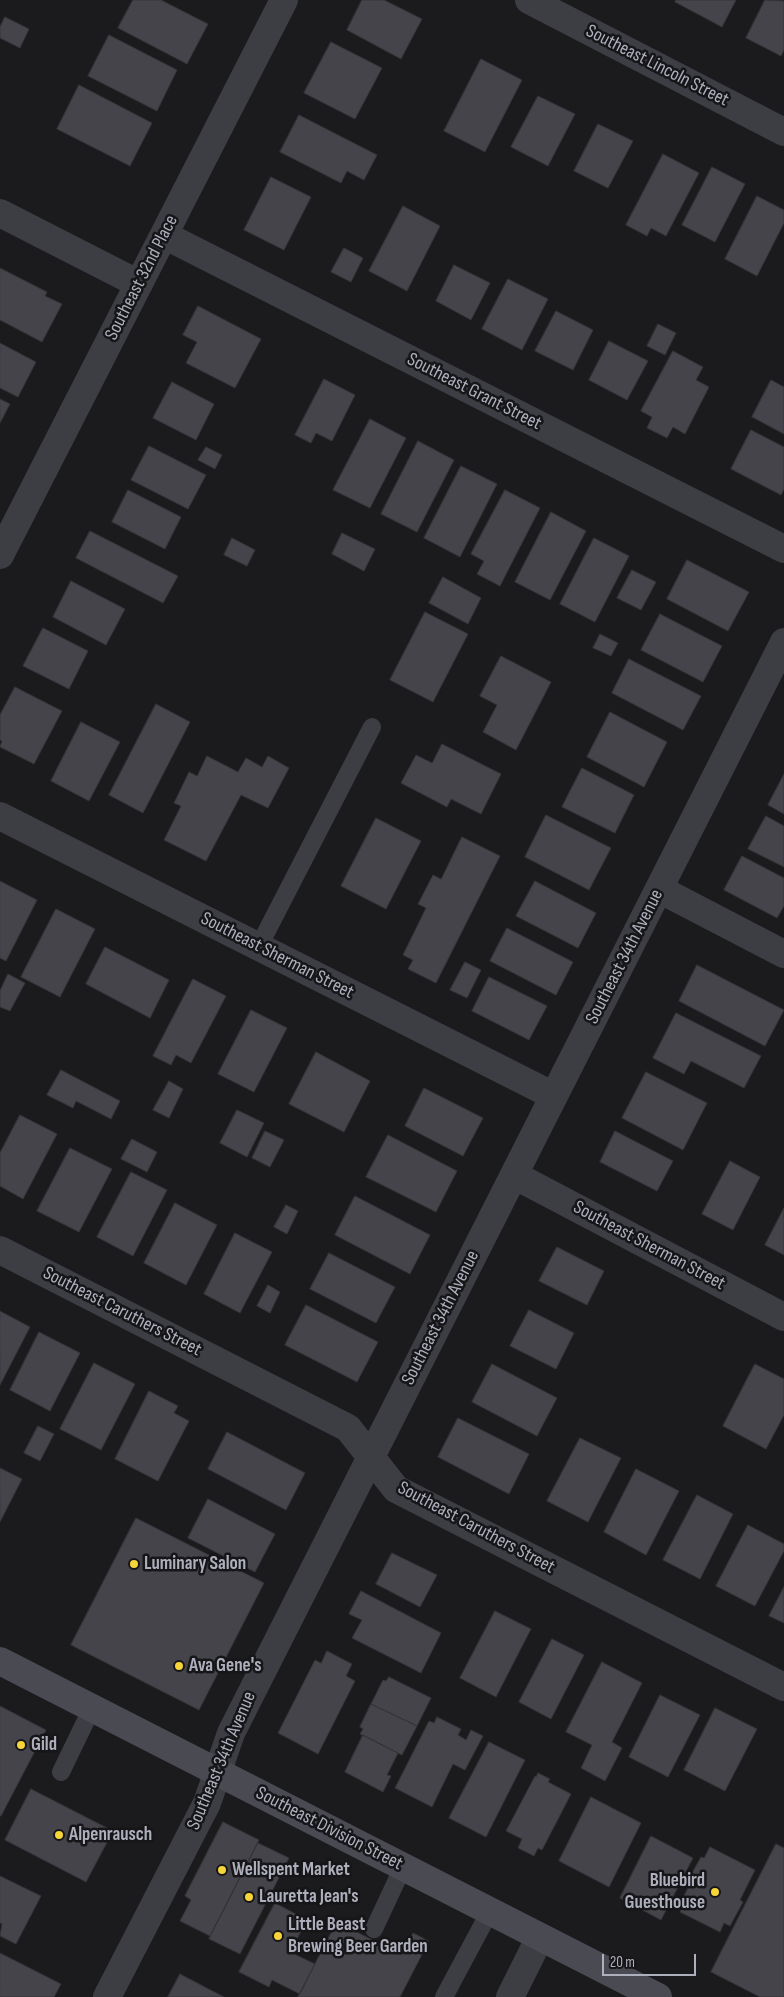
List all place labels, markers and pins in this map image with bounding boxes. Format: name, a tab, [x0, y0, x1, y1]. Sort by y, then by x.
place label: Luminary Salon	[144, 1553, 246, 1575]
marker: Luminary Salon	[128, 1558, 140, 1570]
place label: Ava Gene's	[189, 1655, 261, 1677]
marker: Ava Gene's	[173, 1660, 185, 1672]
place label: Gild	[31, 1734, 57, 1756]
marker: Gild	[15, 1739, 27, 1751]
place label: Alpenrausch	[69, 1824, 152, 1846]
marker: Alpenrausch	[53, 1829, 65, 1841]
place label: Wellspent Market	[232, 1859, 350, 1881]
marker: Wellspent Market	[216, 1864, 228, 1876]
place label: Bluebird Guesthouse	[625, 1870, 705, 1914]
place label: Lauretta Jean's	[259, 1886, 359, 1908]
marker: Bluebird Guesthouse	[709, 1886, 721, 1898]
marker: Lauretta Jean's	[243, 1891, 255, 1903]
place label: Little Beast Brewing Beer Garden	[288, 1914, 428, 1958]
marker: Little Beast Brewing Beer Garden	[272, 1930, 284, 1942]

